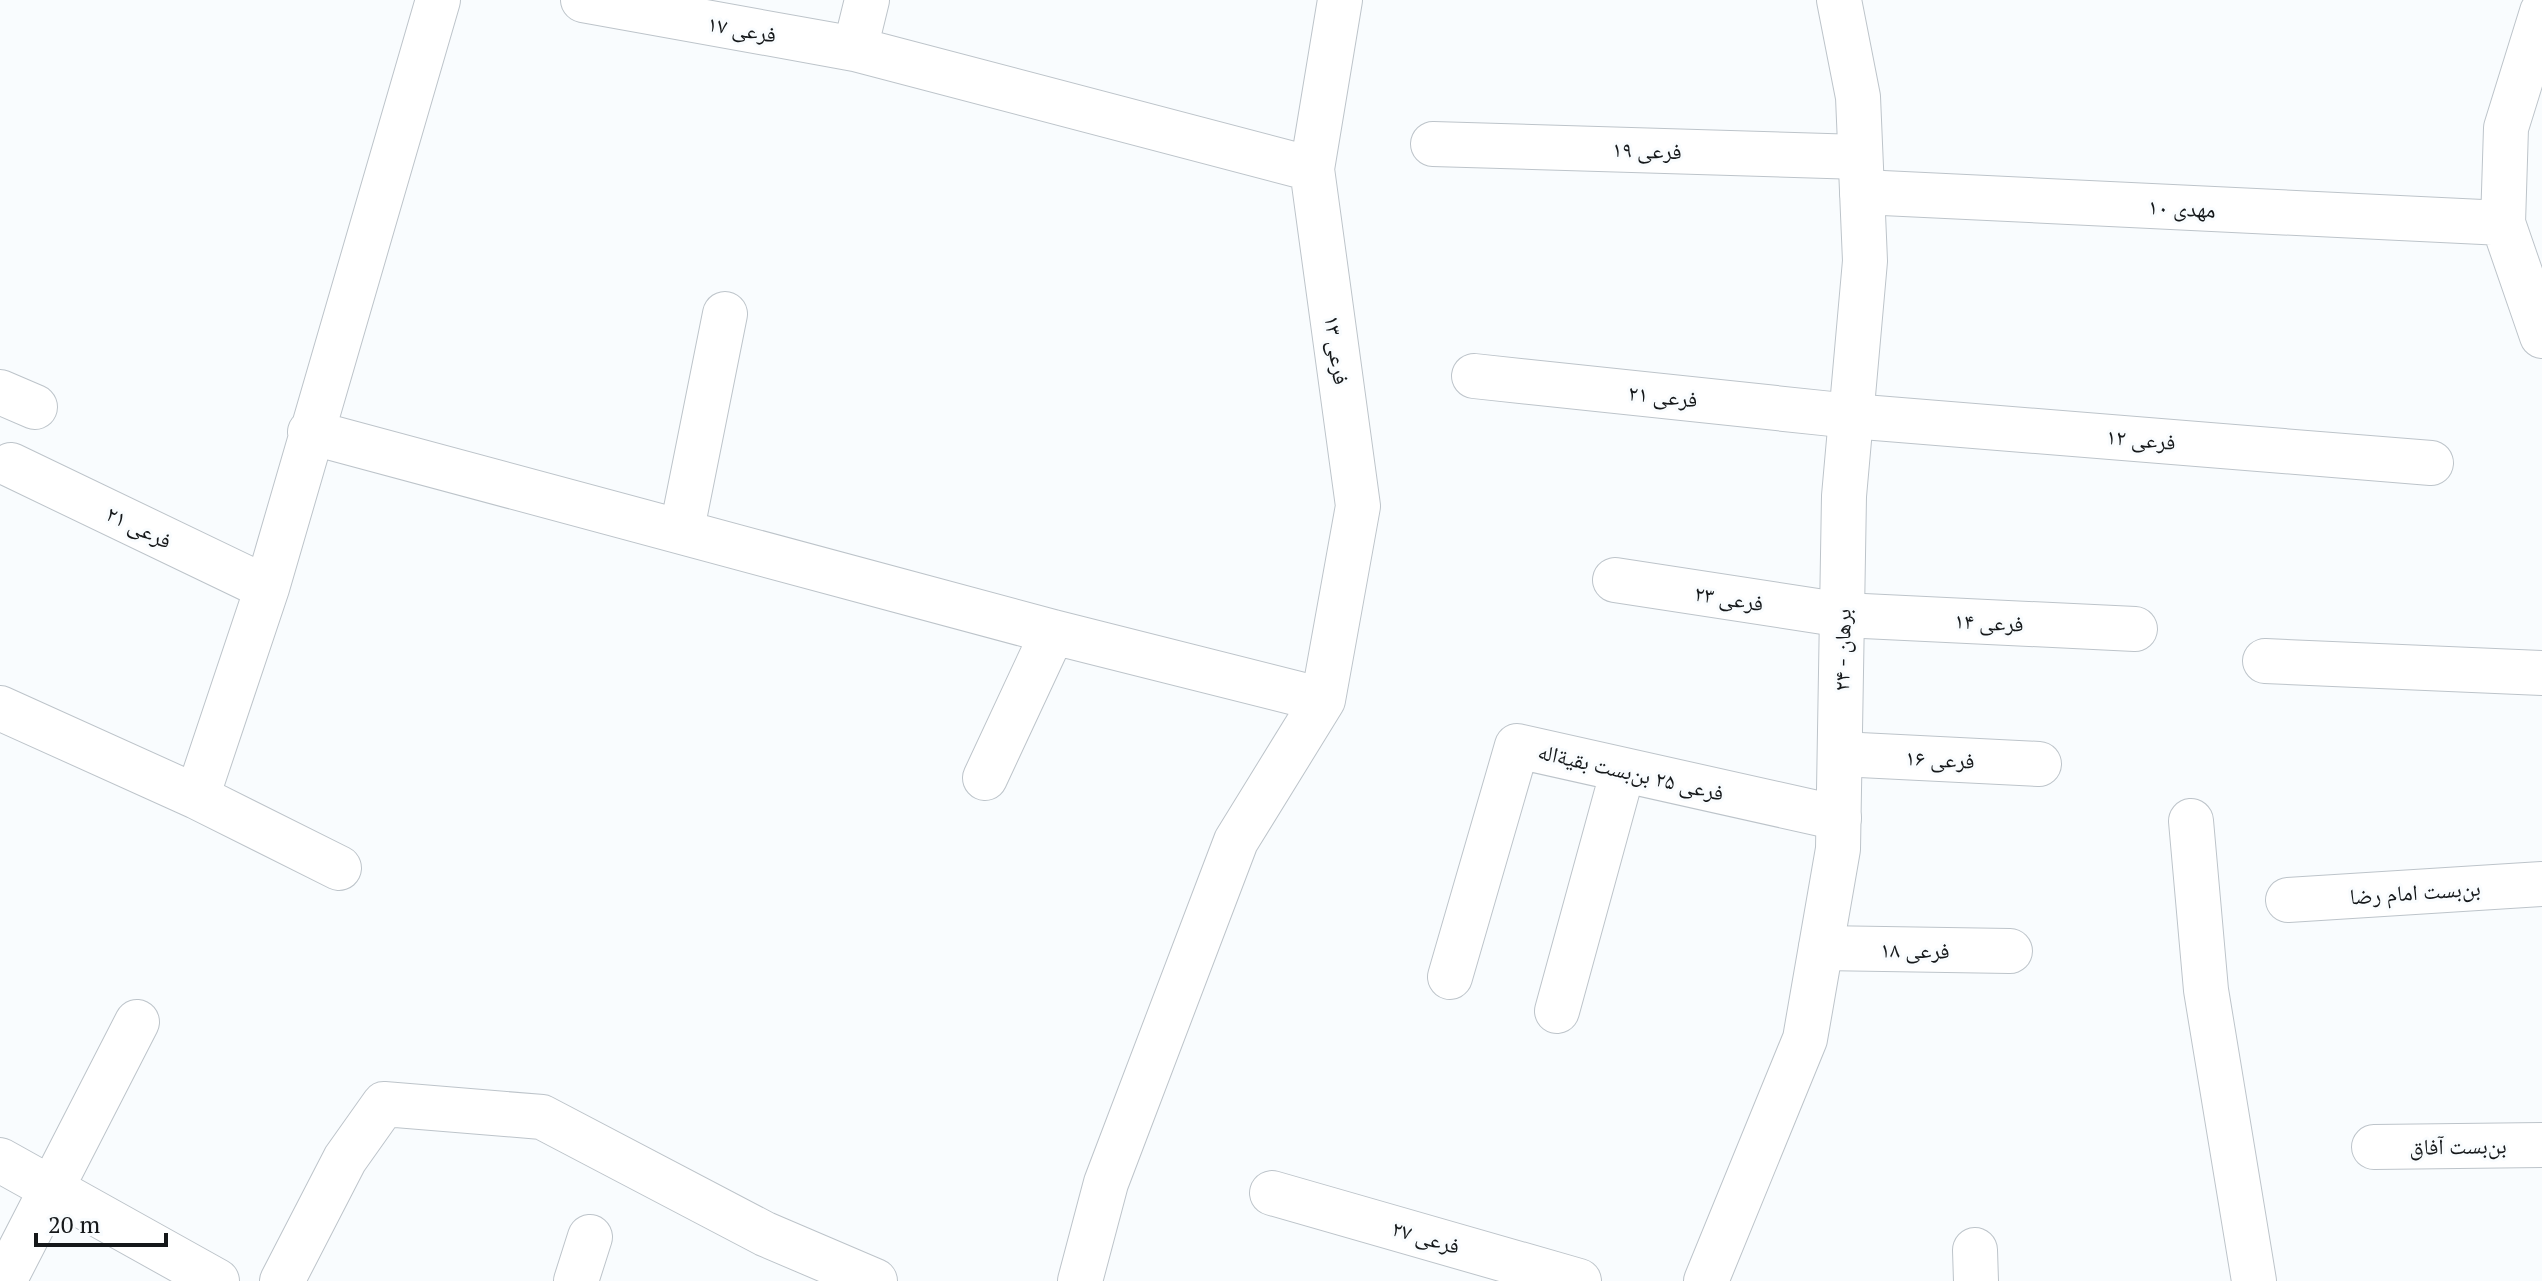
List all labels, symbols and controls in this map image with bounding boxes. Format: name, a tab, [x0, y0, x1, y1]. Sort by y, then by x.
street label: فرعی ۱۷	[705, 8, 779, 49]
street label: فرعی ۱۹	[1612, 134, 1682, 165]
street label: ۱۰ مهدی	[2148, 191, 2217, 224]
street label: فرعی ۱۳	[1318, 314, 1357, 386]
street label: فرعی ۲۱	[1627, 377, 1699, 414]
street label: فرعی ۱۲	[2105, 421, 2177, 456]
street label: فرعی ۲۱	[102, 498, 177, 555]
street label: فرعی ۲۳	[1693, 578, 1766, 617]
street label: فرعی ۱۴	[1954, 605, 2024, 638]
street label: ۲۴ - برهان	[1826, 608, 1857, 692]
street label: فرعی ۲۵ بن‌بست بقیة‌اله	[1535, 736, 1727, 807]
street label: فرعی ۱۶	[1905, 742, 1975, 775]
street label: بن‌بست امام رضا	[2349, 872, 2481, 912]
street label: فرعی ۱۸	[1880, 934, 1950, 965]
street label: بن‌بست آفاق	[2409, 1130, 2507, 1161]
scale bar	[36, 1197, 166, 1247]
text: 20 m	[48, 1208, 100, 1240]
street label: فرعی ۲۷	[1389, 1213, 1464, 1260]

